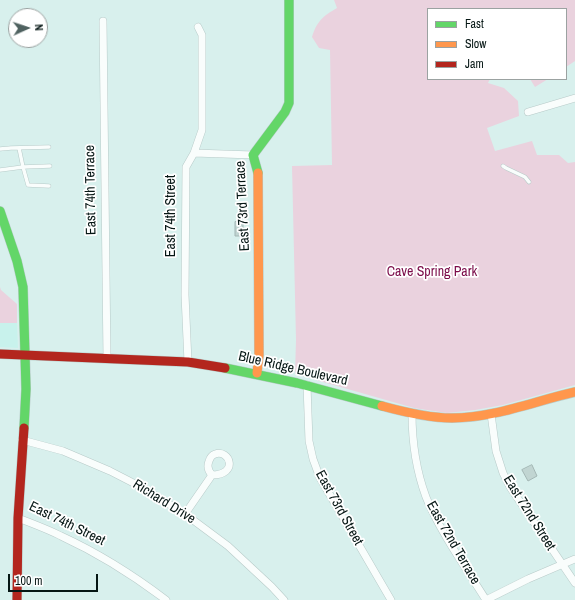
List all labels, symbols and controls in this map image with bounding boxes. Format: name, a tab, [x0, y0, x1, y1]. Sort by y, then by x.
north arrow	[8, 8, 48, 48]
legend	[427, 8, 567, 80]
text: Fast	[465, 16, 484, 32]
text: N	[32, 24, 46, 31]
text: Slow	[465, 36, 486, 52]
text: Jam	[465, 56, 484, 72]
street label: East 74th Terrace	[82, 145, 100, 235]
street label: East 73rd Terrace	[232, 160, 254, 252]
street label: East 74th Street	[163, 175, 179, 257]
park label: Cave Spring Park	[387, 264, 477, 280]
street label: Blue Ridge Boulevard	[237, 348, 349, 390]
street label: East 73rd Street	[312, 468, 366, 548]
street label: East 72nd Street	[499, 472, 559, 554]
street label: Richard Drive	[130, 476, 198, 528]
street label: East 74th Street	[26, 498, 108, 550]
street label: East 72nd Terrace	[422, 498, 484, 588]
scale bar	[10, 566, 100, 592]
text: 100 m	[15, 573, 42, 589]

